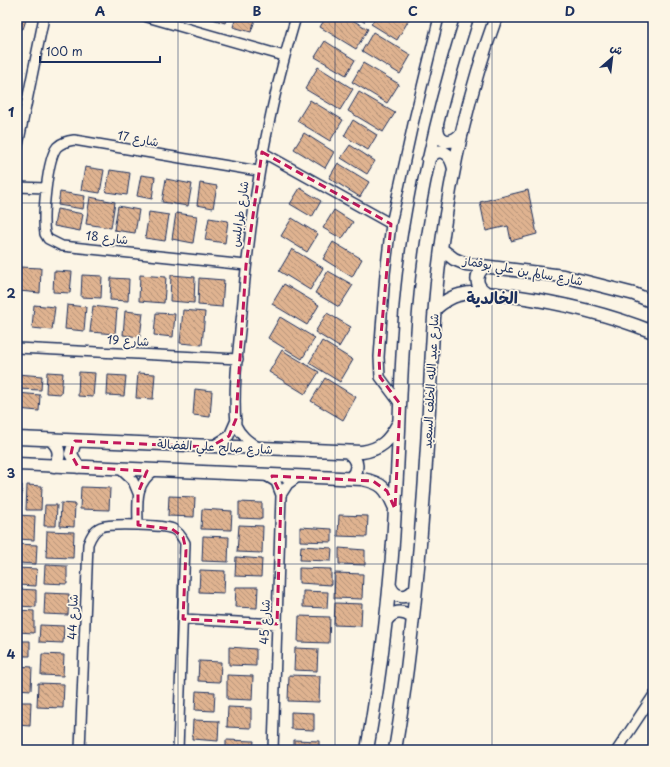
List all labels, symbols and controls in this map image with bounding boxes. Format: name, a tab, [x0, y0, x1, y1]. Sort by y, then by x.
text: A	[95, 1, 105, 20]
text: B	[253, 1, 262, 20]
text: C	[408, 1, 418, 20]
text: D	[565, 1, 575, 20]
scale bar	[40, 38, 160, 64]
north arrow	[592, 38, 632, 78]
text: ش	[608, 38, 626, 59]
text: 100 m	[46, 42, 83, 60]
text: 1	[8, 102, 14, 121]
street label: شارع 17	[116, 126, 160, 151]
street label: شارع طرابلس	[225, 180, 254, 248]
street label: شارع 18	[85, 226, 129, 249]
street label: شارع سالم بن علي بوقماز	[460, 250, 585, 292]
text: 2	[6, 283, 16, 302]
district label: الخالدية	[466, 285, 518, 309]
street label: شارع عبد الله الخلف السعيد	[417, 313, 444, 449]
street label: شارع 19	[106, 330, 150, 351]
street label: شارع صالح علي الفضالة	[157, 434, 273, 461]
text: 3	[7, 463, 16, 482]
street label: شارع 44	[62, 594, 83, 640]
street label: شارع 45	[254, 599, 275, 645]
text: 4	[7, 644, 16, 663]

